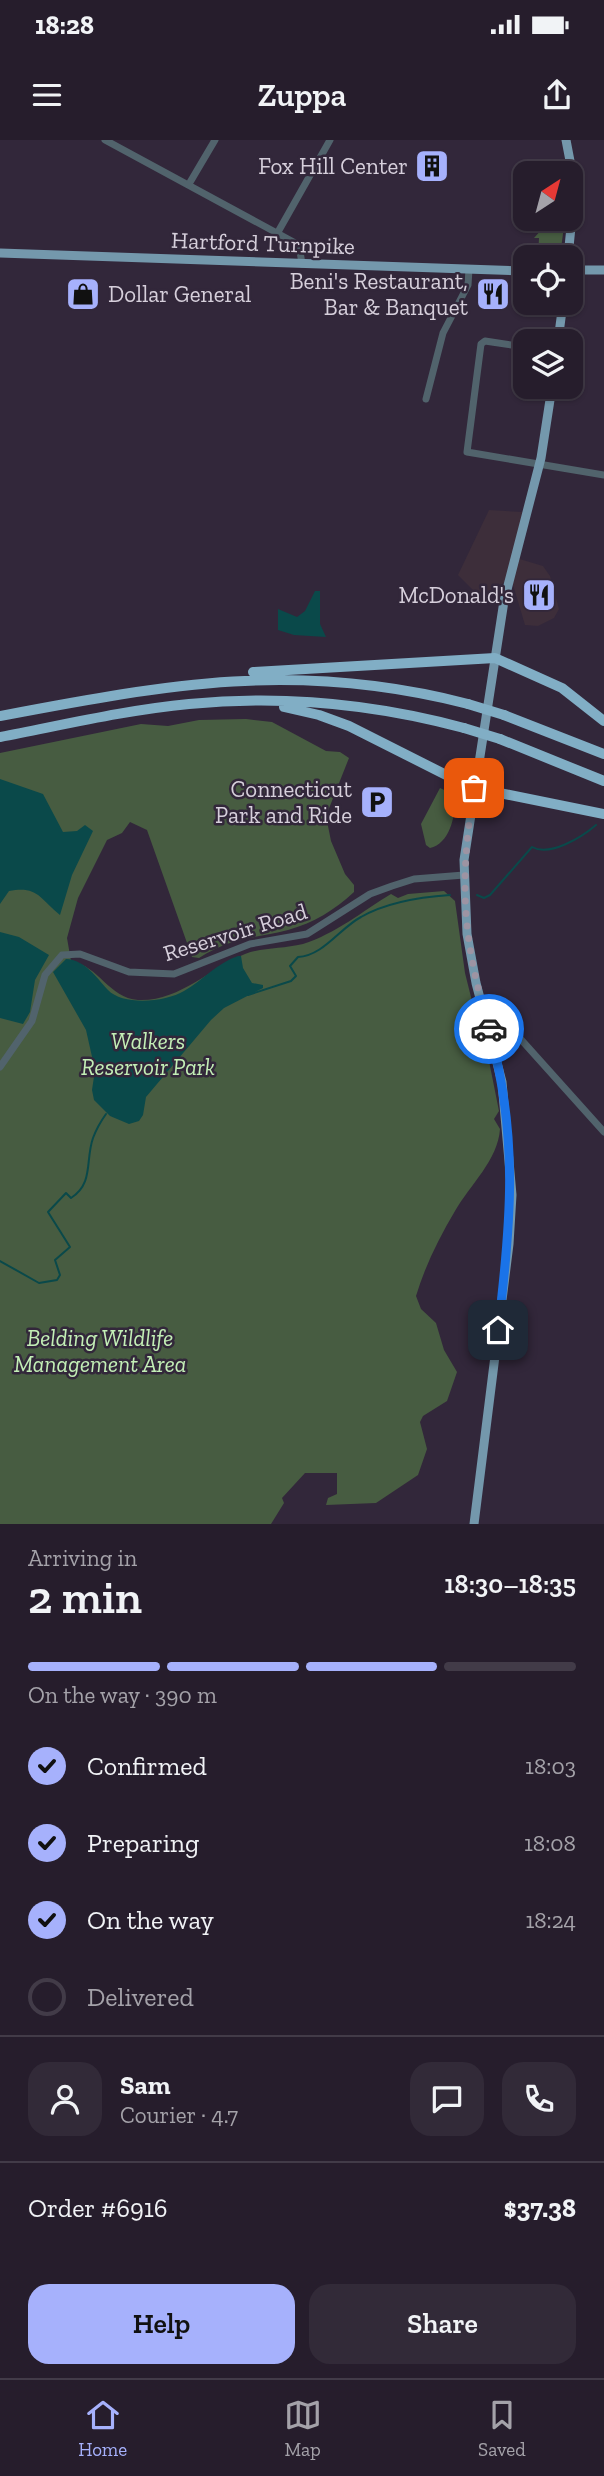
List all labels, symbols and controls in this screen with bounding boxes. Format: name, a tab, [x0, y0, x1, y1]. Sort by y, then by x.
text: 18:28	[35, 9, 94, 41]
icon: menu	[28, 76, 66, 114]
text: Zuppa	[258, 76, 346, 114]
icon: share	[538, 76, 576, 114]
building icon: Fox Hill Center	[413, 147, 451, 185]
place label: Fox Hill Center	[258, 152, 408, 180]
north arrow	[513, 161, 583, 231]
map controls	[513, 161, 583, 399]
street label: Hartford Turnpike	[171, 226, 355, 260]
button: locate	[513, 245, 583, 315]
place label: Beni's Restaurant, Bar & Banquet	[290, 267, 468, 321]
shop icon: Dollar General	[64, 275, 102, 313]
restaurant icon: Beni's Restaurant, Bar & Banquet	[474, 275, 512, 313]
place label: Dollar General	[108, 280, 251, 308]
button: layers	[513, 329, 583, 399]
restaurant icon: McDonald's	[520, 576, 558, 614]
place label: McDonald's	[399, 581, 514, 609]
pin	[444, 758, 504, 818]
icon: bag	[455, 769, 493, 807]
place label: Connecticut Park and Ride	[215, 775, 352, 829]
parking icon: Connecticut Park and Ride	[358, 783, 396, 821]
street label: Reservoir Road	[160, 897, 311, 967]
courier	[454, 994, 524, 1064]
icon: car	[470, 1010, 508, 1048]
park label: Walkers Reservoir Park	[81, 1027, 215, 1081]
pin	[468, 1300, 528, 1360]
icon: home	[479, 1311, 517, 1349]
park label: Belding Wildlife Management Area	[14, 1324, 186, 1378]
text: Arriving in	[28, 1544, 137, 1572]
text: 18:30–18:35	[444, 1568, 576, 1600]
text: 2 min	[28, 1570, 142, 1625]
text: On the way · 390 m	[28, 1681, 217, 1709]
icon: check	[28, 1747, 66, 1785]
text: Confirmed	[87, 1750, 207, 1782]
text: 18:03	[525, 1752, 576, 1780]
icon: check	[28, 1824, 66, 1862]
text: Preparing	[87, 1827, 199, 1859]
text: 18:08	[524, 1829, 576, 1857]
icon: check	[28, 1901, 66, 1939]
text: On the way	[87, 1904, 214, 1936]
text: 18:24	[525, 1906, 576, 1934]
text: Delivered	[87, 1981, 194, 2013]
button: person	[28, 2062, 102, 2136]
button: chat	[410, 2062, 484, 2136]
button: phone	[502, 2062, 576, 2136]
text: Sam	[120, 2069, 170, 2101]
text: Courier · 4.7	[120, 2101, 238, 2129]
text: Order #6916	[28, 2192, 168, 2224]
text: $37.38	[504, 2192, 576, 2224]
button: Help	[28, 2284, 295, 2364]
button: Share	[309, 2284, 576, 2364]
tab: Home	[78, 2396, 127, 2461]
tab: Map	[284, 2396, 322, 2461]
tab: Saved	[478, 2396, 526, 2461]

